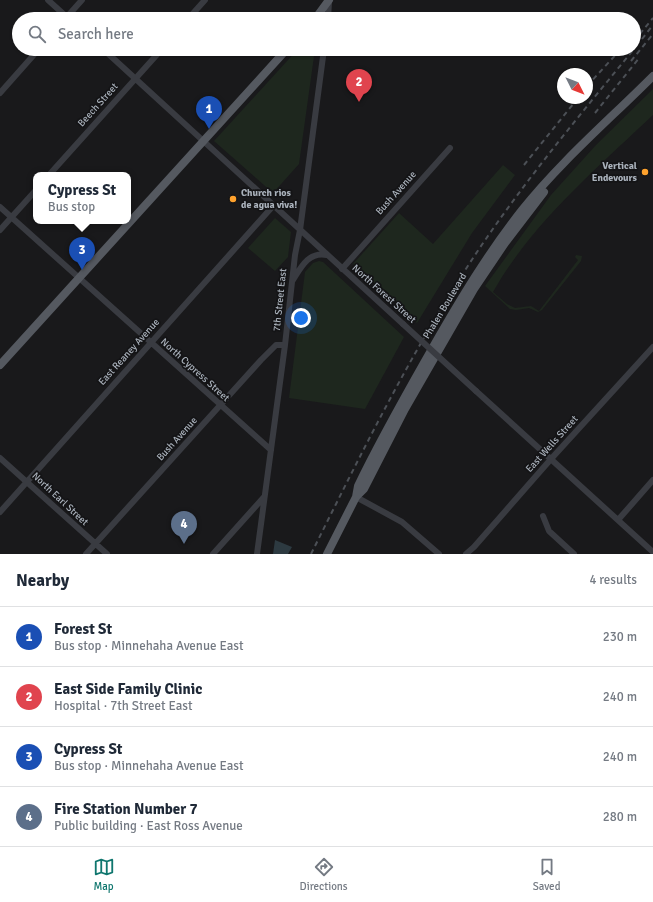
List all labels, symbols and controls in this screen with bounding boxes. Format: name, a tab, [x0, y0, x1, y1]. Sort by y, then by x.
search box	[12, 12, 641, 56]
icon: search	[26, 23, 48, 45]
text: Search here	[58, 25, 134, 43]
north arrow	[557, 68, 593, 104]
pin: 2	[346, 69, 372, 102]
street label: Beech Street	[75, 80, 121, 129]
pin: 1	[196, 96, 222, 129]
place label: Vertical Endevours	[592, 160, 638, 184]
marker: Vertical Endevours	[640, 167, 650, 177]
street label: Bush Avenue	[373, 169, 419, 217]
popup	[33, 172, 131, 224]
text: Cypress St	[48, 181, 116, 199]
place label: Church rios de agua viva!	[241, 187, 297, 211]
marker: Church rios de agua viva!	[228, 194, 238, 204]
text: Bus stop	[48, 199, 95, 215]
pin: 3	[69, 237, 95, 270]
street label: North Forest Street	[350, 262, 419, 326]
street label: 7th Street East	[271, 267, 289, 332]
street label: Phalen Boulevard	[421, 271, 469, 341]
your location	[291, 308, 311, 328]
street label: East Reaney Avenue	[96, 316, 162, 388]
street label: North Cypress Street	[158, 336, 232, 404]
street label: East Wells Street	[523, 413, 581, 475]
street label: Bush Avenue	[154, 415, 200, 463]
street label: North Earl Street	[29, 470, 91, 528]
pin: 4	[171, 511, 197, 544]
text: Nearby	[16, 570, 69, 591]
text: 4 results	[589, 572, 637, 588]
text: Forest St	[54, 620, 112, 638]
text: 1	[25, 629, 33, 645]
text: 230 m	[603, 629, 637, 645]
text: Bus stop · Minnehaha Avenue East	[54, 638, 244, 654]
text: East Side Family Clinic	[54, 680, 202, 698]
text: 2	[25, 689, 33, 705]
text: 240 m	[603, 689, 637, 705]
text: Hospital · 7th Street East	[54, 698, 193, 714]
text: Cypress St	[54, 740, 122, 758]
text: 3	[25, 749, 33, 765]
text: 240 m	[603, 749, 637, 765]
text: Bus stop · Minnehaha Avenue East	[54, 758, 244, 774]
text: Fire Station Number 7	[54, 800, 198, 818]
text: 4	[25, 809, 33, 825]
text: 280 m	[603, 809, 637, 825]
text: Public building · East Ross Avenue	[54, 818, 243, 834]
tab: Map	[93, 856, 115, 893]
tab: Directions	[300, 856, 348, 893]
tab: Saved	[533, 856, 560, 893]

